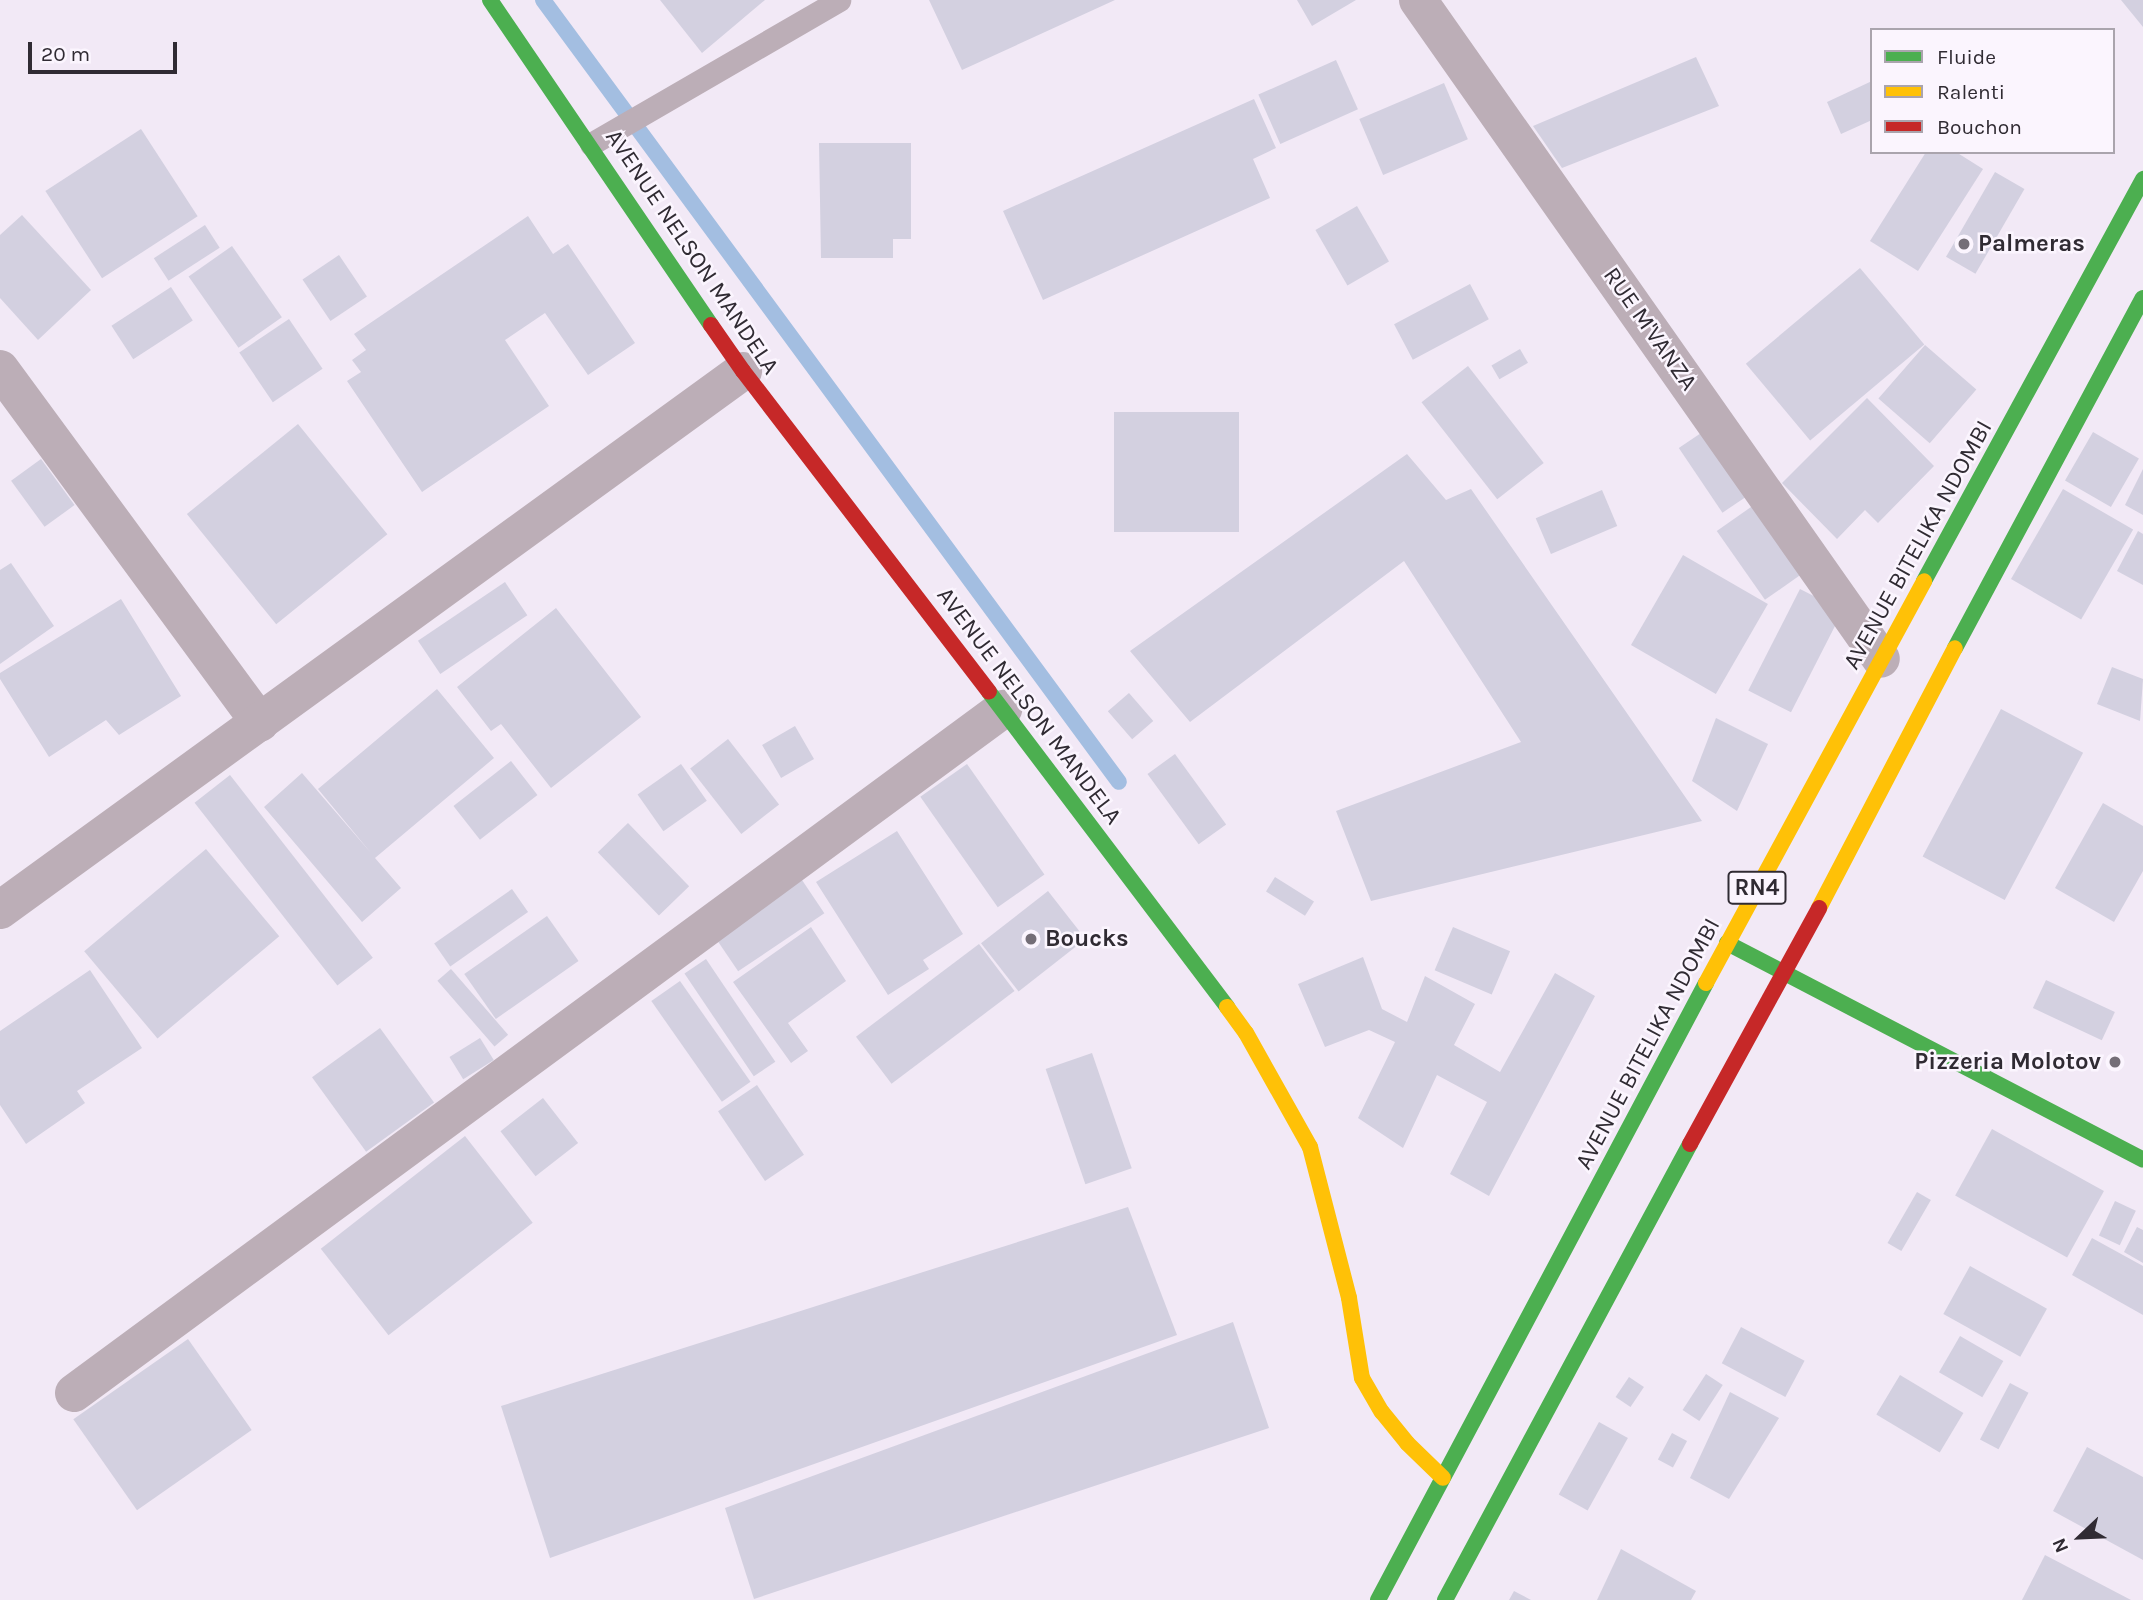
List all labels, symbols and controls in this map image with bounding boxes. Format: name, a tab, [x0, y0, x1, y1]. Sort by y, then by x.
scale bar	[32, 28, 180, 72]
legend	[1870, 28, 2115, 154]
text: 20 m	[41, 42, 90, 66]
text: Fluide	[1937, 45, 1996, 69]
text: Ralenti	[1937, 80, 2005, 104]
text: Bouchon	[1937, 115, 2022, 139]
street label: AVENUE NELSON MANDELA	[599, 124, 785, 380]
place label: Palmeras	[1978, 230, 2085, 258]
marker: Palmeras	[1956, 236, 1972, 252]
street label: RUE M'VANZA	[1597, 262, 1703, 396]
street label: AVENUE BITELIKA NDOMBI	[1837, 415, 1999, 675]
street label: AVENUE NELSON MANDELA	[930, 582, 1128, 830]
road number: RN4	[1727, 868, 1787, 908]
street label: AVENUE BITELIKA NDOMBI	[1570, 914, 1726, 1174]
place label: Boucks	[1045, 925, 1129, 953]
marker: Boucks	[1023, 931, 1039, 947]
place label: Pizzeria Molotov	[1914, 1048, 2101, 1076]
marker: Pizzeria Molotov	[2107, 1054, 2123, 1070]
north arrow	[2045, 1502, 2115, 1572]
text: N	[2048, 1535, 2073, 1556]

